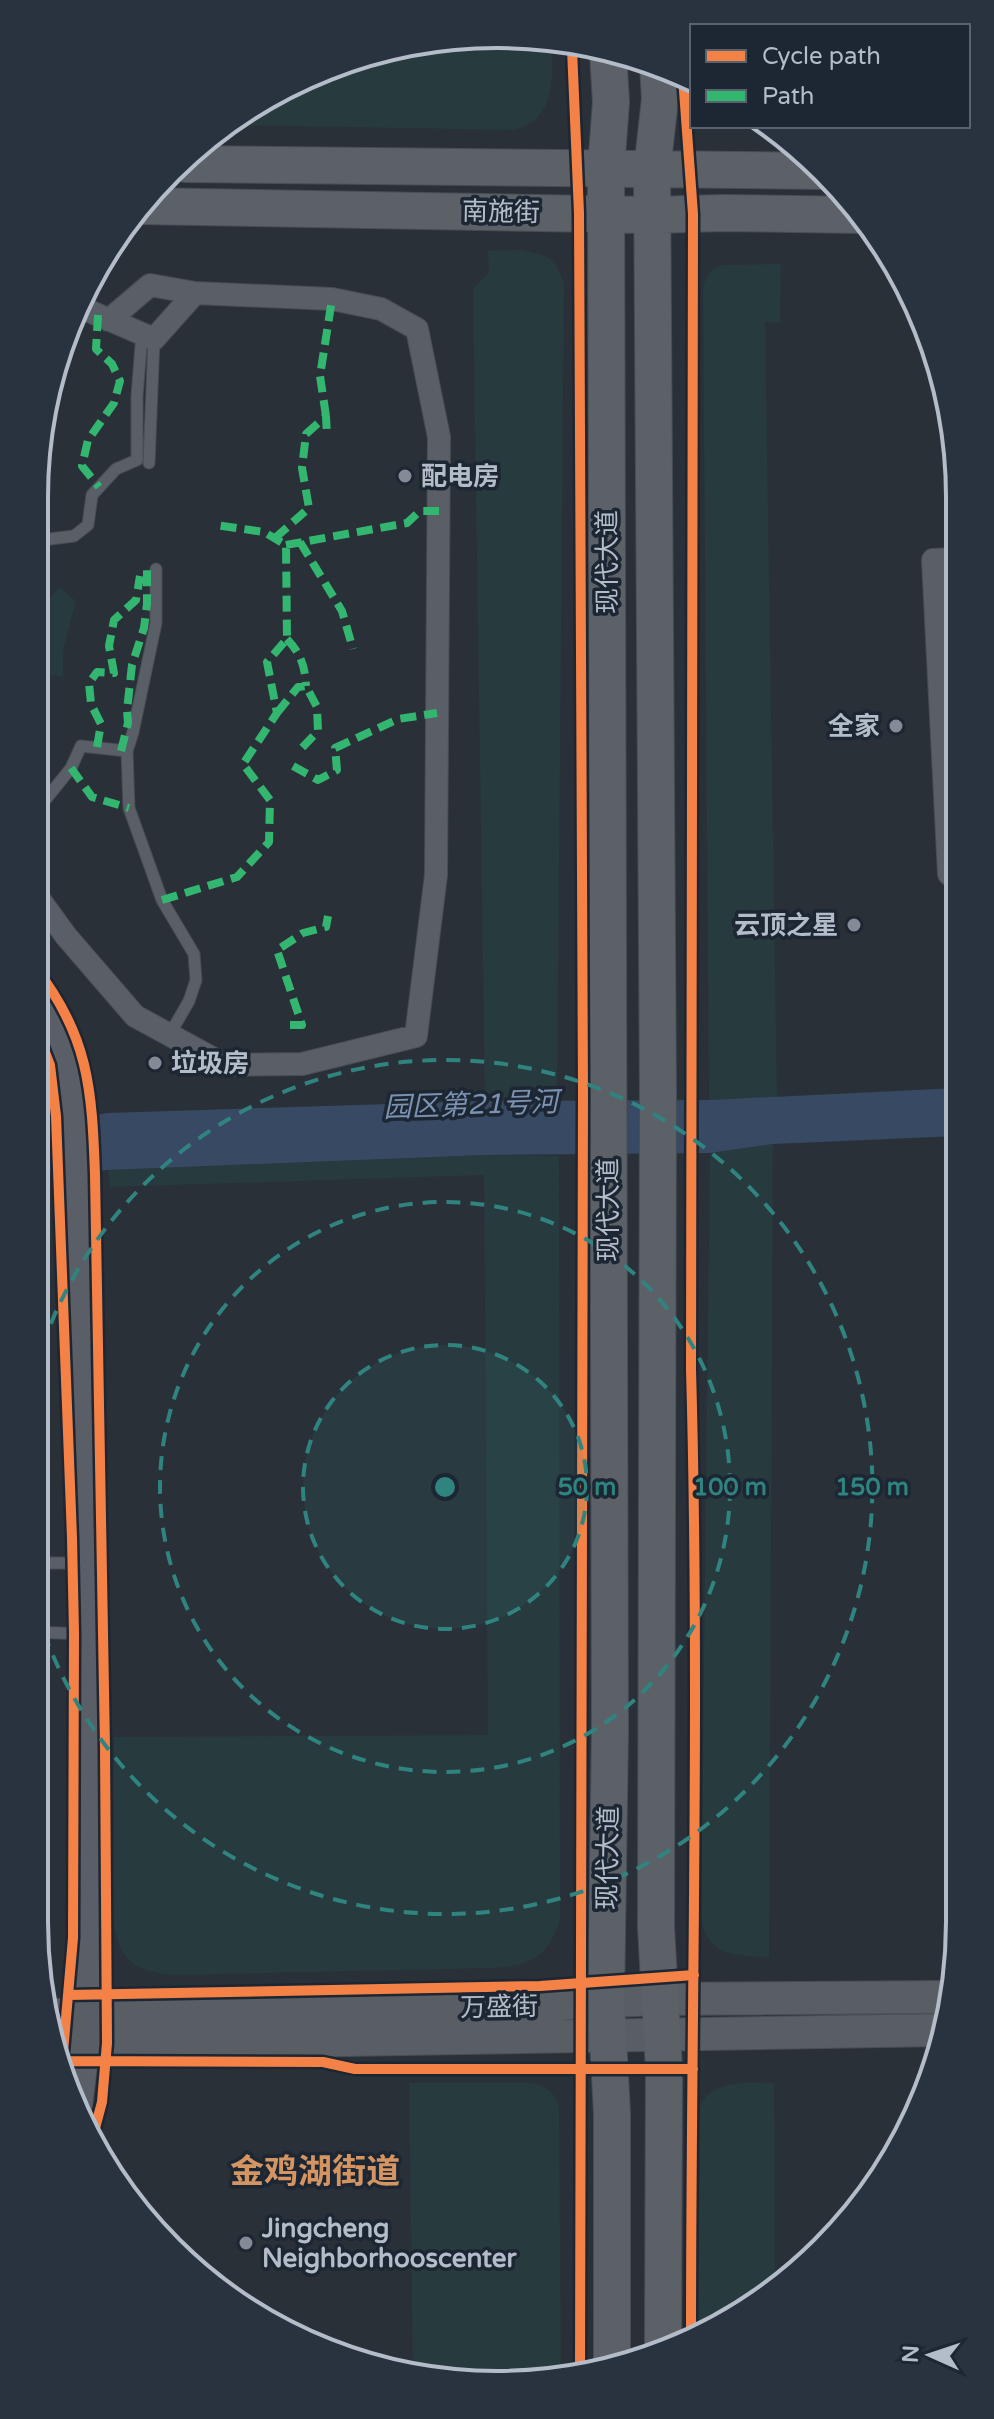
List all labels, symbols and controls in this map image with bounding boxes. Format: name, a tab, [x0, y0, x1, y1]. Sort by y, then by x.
legend	[690, 24, 970, 128]
text: Cycle path	[762, 42, 881, 71]
text: Path	[762, 82, 815, 111]
street label: 南施街	[462, 196, 540, 228]
place label: 配电房	[421, 461, 499, 492]
marker: 配电房	[396, 467, 414, 485]
street label: 现代大道	[592, 510, 623, 614]
place label: 全家	[828, 711, 880, 742]
marker: 全家	[887, 717, 905, 735]
place label: 云顶之星	[734, 910, 838, 941]
marker: 云顶之星	[845, 916, 863, 934]
place label: 垃圾房	[171, 1048, 249, 1079]
marker: 垃圾房	[146, 1054, 164, 1072]
water label: 园区第21号河	[383, 1085, 564, 1125]
street label: 现代大道	[593, 1158, 624, 1262]
centre of rings	[431, 1473, 459, 1501]
text: 50 m	[558, 1473, 616, 1502]
text: 100 m	[693, 1473, 767, 1502]
text: 150 m	[835, 1473, 909, 1502]
street label: 现代大道	[592, 1806, 624, 1910]
street label: 万盛街	[460, 1991, 538, 2023]
district label: 金鸡湖街道	[230, 2152, 400, 2193]
place label: Jingcheng Neighborhooscenter	[261, 2213, 518, 2274]
marker: Jingcheng Neighborhooscenter	[237, 2234, 255, 2252]
north arrow	[890, 2315, 970, 2395]
text: N	[898, 2345, 924, 2364]

